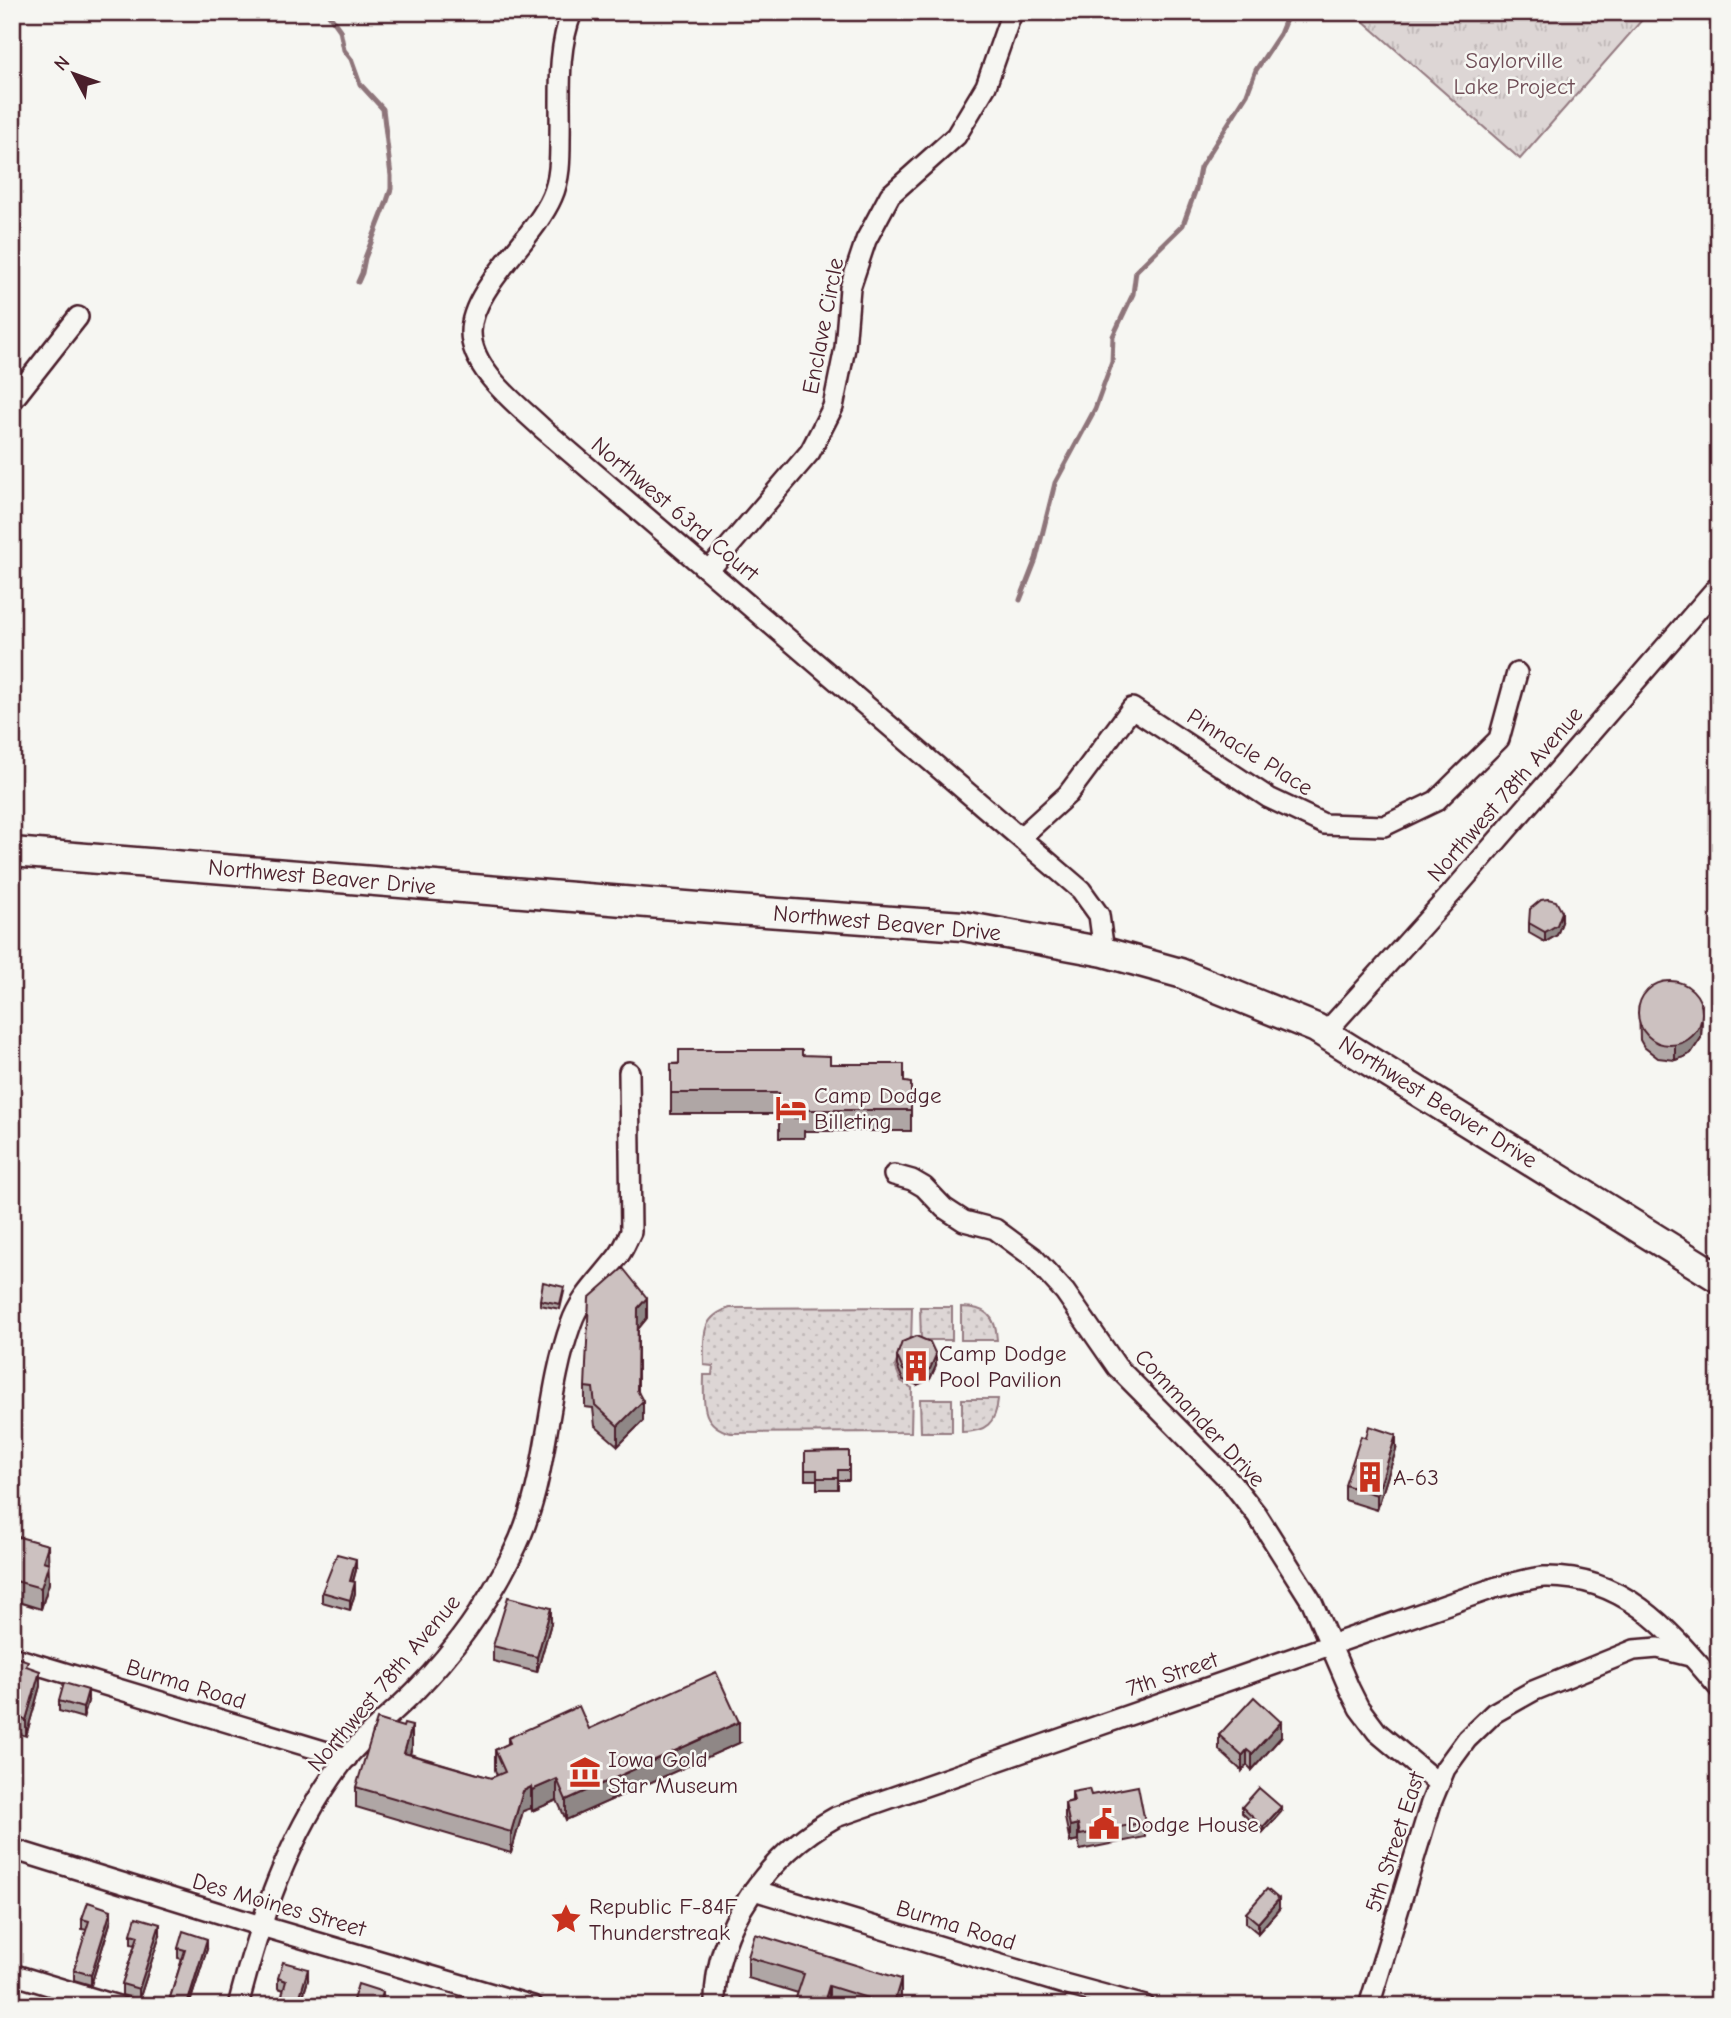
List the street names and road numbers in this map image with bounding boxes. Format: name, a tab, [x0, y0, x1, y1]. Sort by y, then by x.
street label: Enclave Circle	[797, 256, 849, 396]
street label: Northwest 63rd Court	[586, 431, 765, 588]
street label: Northwest 78th Avenue	[1422, 701, 1588, 887]
street label: Pinnacle Place	[1182, 703, 1318, 801]
street label: Northwest Beaver Drive	[207, 854, 437, 900]
street label: Northwest Beaver Drive	[772, 900, 1002, 946]
street label: Northwest Beaver Drive	[1334, 1030, 1542, 1174]
street label: Commander Drive	[1129, 1343, 1271, 1493]
street label: Northwest 78th Avenue	[302, 1589, 466, 1777]
street label: 7th Street	[1123, 1645, 1223, 1702]
street label: Burma Road	[123, 1653, 249, 1715]
street label: 5th Street East	[1360, 1767, 1431, 1916]
street label: Des Moines Street	[189, 1867, 370, 1943]
street label: Burma Road	[893, 1894, 1019, 1956]

